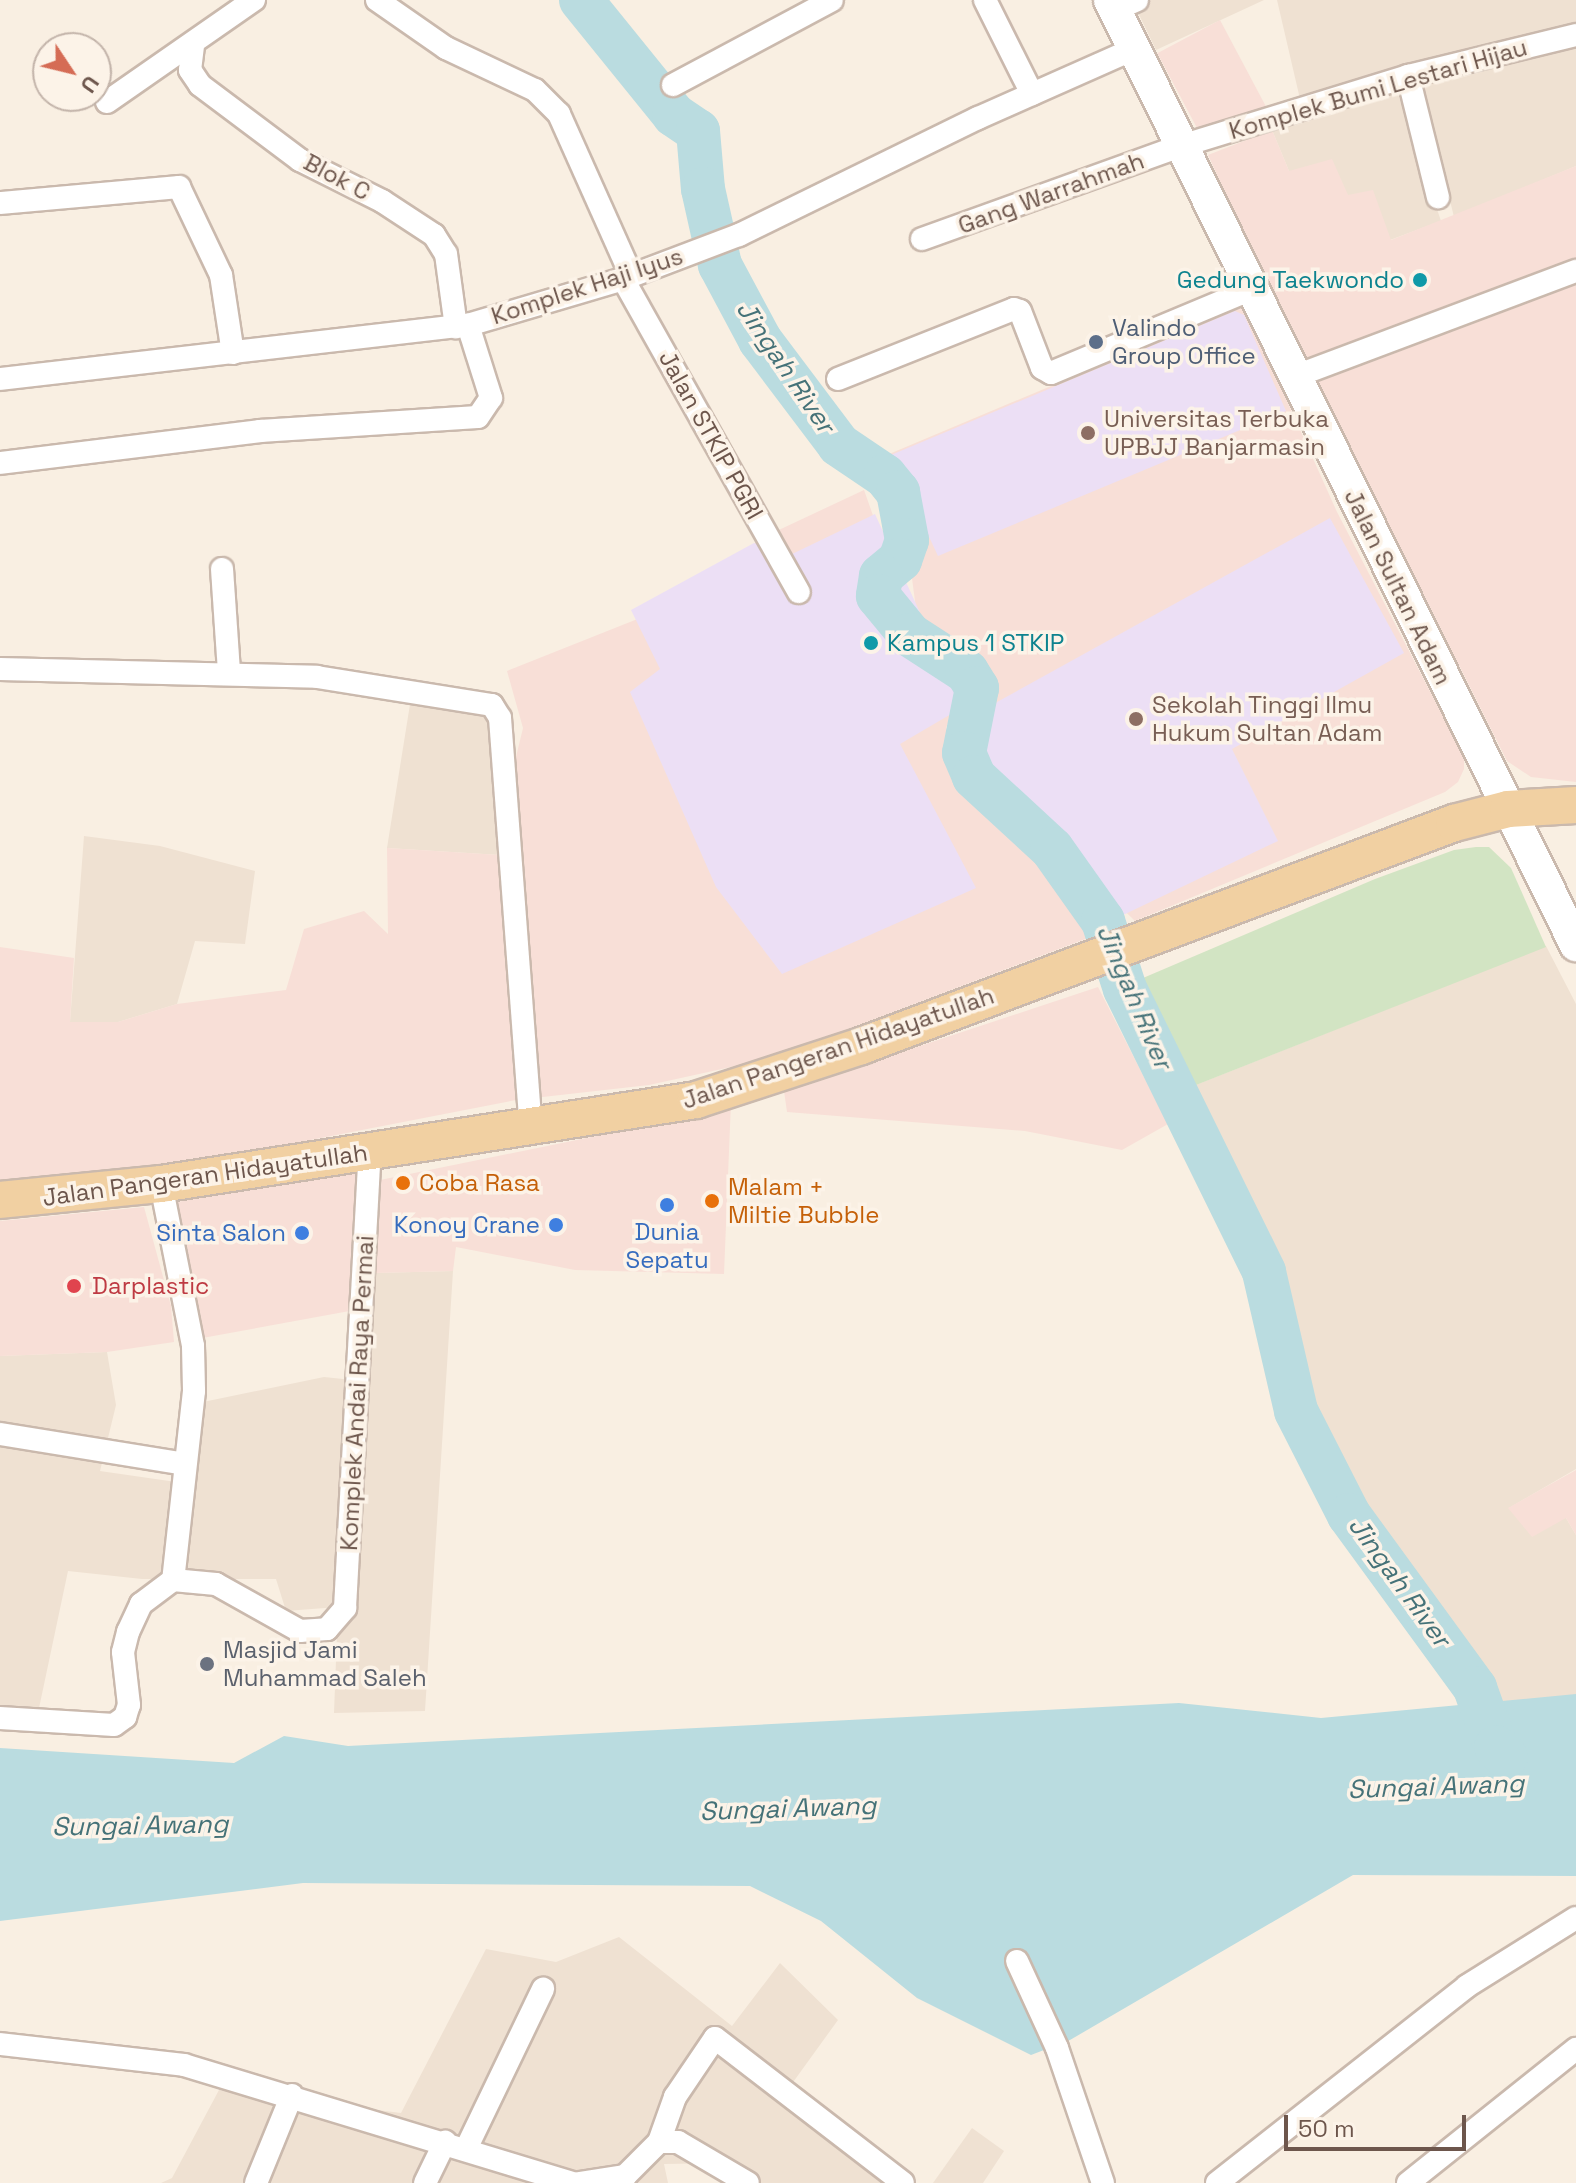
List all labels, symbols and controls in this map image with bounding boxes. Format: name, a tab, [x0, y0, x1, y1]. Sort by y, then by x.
north arrow	[32, 32, 112, 112]
street label: Komplek Bumi Lestari Hijau	[1226, 33, 1530, 145]
text: U	[74, 71, 106, 99]
street label: Gang Warrahmah	[954, 146, 1148, 240]
street label: Blok C	[299, 148, 375, 206]
street label: Komplek Haji Iyus	[488, 241, 686, 331]
place label: Gedung Taekwondo	[1176, 266, 1404, 294]
marker: Gedung Taekwondo	[1411, 271, 1429, 289]
water label: Jingah River	[729, 295, 841, 439]
place label: Valindo Group Office	[1112, 314, 1256, 370]
marker: Valindo Group Office	[1087, 333, 1105, 351]
street label: Jalan STKIP PGRI	[653, 346, 769, 524]
place label: Universitas Terbuka UPBJJ Banjarmasin	[1104, 405, 1330, 461]
marker: Universitas Terbuka UPBJJ Banjarmasin	[1079, 424, 1097, 442]
street label: Jalan Sultan Adam	[1338, 485, 1458, 689]
place label: Kampus 1 STKIP	[887, 629, 1064, 657]
marker: Kampus 1 STKIP	[862, 634, 880, 652]
place label: Sekolah Tinggi Ilmu Hukum Sultan Adam	[1152, 691, 1383, 747]
marker: Sekolah Tinggi Ilmu Hukum Sultan Adam	[1127, 710, 1145, 728]
water label: Jingah River	[1090, 920, 1178, 1074]
street label: Jalan Pangeran Hidayatullah	[678, 981, 998, 1115]
street label: Jalan Pangeran Hidayatullah	[41, 1138, 369, 1212]
place label: Coba Rasa	[419, 1169, 540, 1197]
place label: Malam + Miltie Bubble	[728, 1173, 879, 1229]
marker: Coba Rasa	[394, 1174, 412, 1192]
marker: Malam + Miltie Bubble	[703, 1192, 721, 1210]
marker: Dunia Sepatu	[658, 1196, 676, 1214]
place label: Konoy Crane	[394, 1211, 540, 1239]
marker: Konoy Crane	[547, 1216, 565, 1234]
place label: Dunia Sepatu	[625, 1218, 709, 1274]
place label: Sinta Salon	[156, 1219, 286, 1247]
marker: Sinta Salon	[293, 1224, 311, 1242]
street label: Komplek Andai Raya Permai	[334, 1234, 380, 1552]
place label: Darplastic	[92, 1272, 209, 1300]
marker: Darplastic	[63, 1275, 85, 1297]
water label: Jingah River	[1341, 1511, 1457, 1653]
place label: Masjid Jami Muhammad Saleh	[223, 1636, 427, 1692]
marker: Masjid Jami Muhammad Saleh	[198, 1655, 216, 1673]
water label: Sungai Awang	[1347, 1768, 1525, 1806]
water label: Sungai Awang	[699, 1790, 877, 1828]
water label: Sungai Awang	[51, 1809, 229, 1843]
scale bar	[1288, 2099, 1470, 2149]
text: 50 m	[1298, 2113, 1355, 2144]

